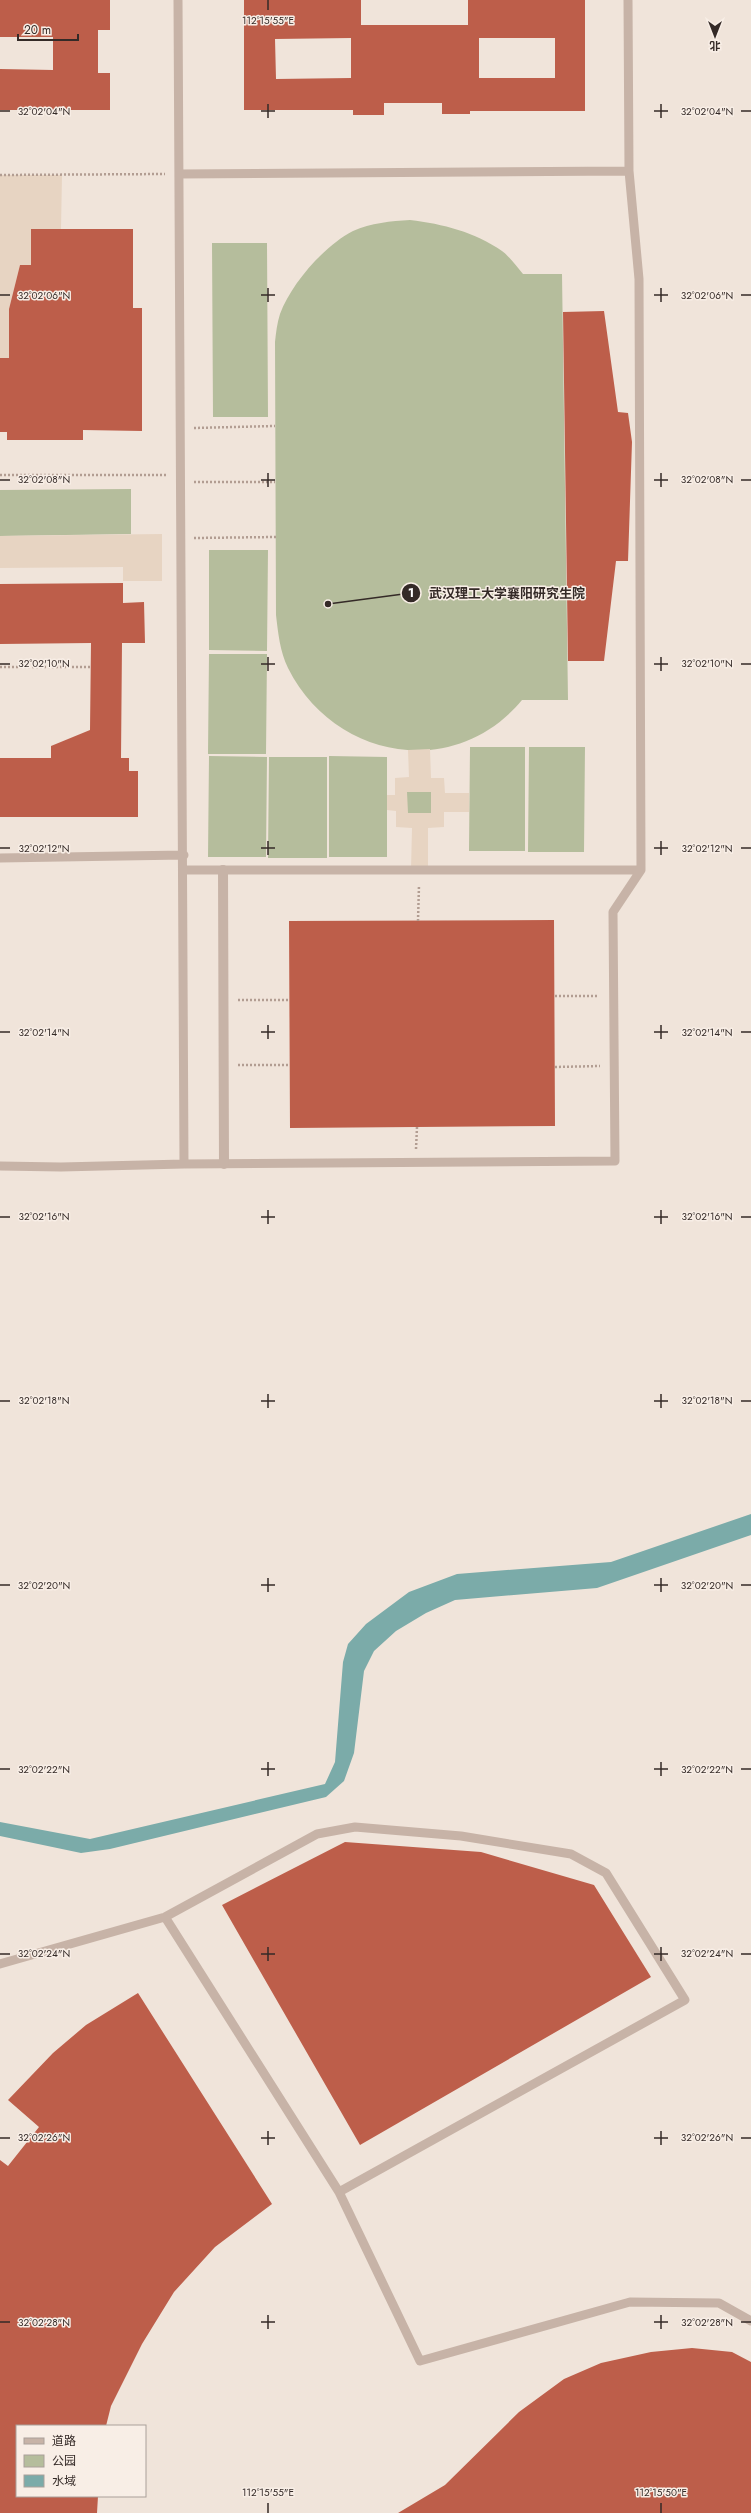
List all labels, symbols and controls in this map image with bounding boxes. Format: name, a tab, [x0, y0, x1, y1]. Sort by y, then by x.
text: 112°15'55"E	[242, 13, 294, 28]
scale bar	[18, 16, 78, 42]
north arrow	[695, 16, 735, 56]
text: 20 m	[24, 21, 51, 39]
text: 北	[710, 38, 721, 54]
text: 32°02'04"N	[18, 104, 70, 119]
text: 32°02'04"N	[681, 104, 733, 119]
text: 32°02'06"N	[18, 288, 70, 303]
text: 32°02'06"N	[681, 288, 733, 303]
text: 32°02'08"N	[18, 472, 70, 487]
text: 32°02'08"N	[681, 472, 733, 487]
callout: 武汉理工大学襄阳研究生院	[401, 581, 593, 606]
text: 1	[408, 584, 414, 602]
text: 武汉理工大学襄阳研究生院	[429, 584, 585, 603]
text: 32°02'10"N	[18, 656, 70, 671]
text: 32°02'10"N	[681, 656, 733, 671]
text: 32°02'12"N	[18, 841, 70, 856]
text: 32°02'12"N	[681, 841, 733, 856]
text: 32°02'14"N	[18, 1025, 70, 1040]
text: 32°02'14"N	[681, 1025, 733, 1040]
text: 32°02'16"N	[18, 1209, 70, 1224]
text: 32°02'16"N	[681, 1209, 733, 1224]
text: 32°02'18"N	[19, 1393, 69, 1408]
text: 32°02'18"N	[682, 1393, 732, 1408]
text: 32°02'20"N	[18, 1578, 70, 1593]
text: 32°02'20"N	[681, 1578, 733, 1593]
text: 32°02'22"N	[18, 1762, 70, 1777]
text: 32°02'22"N	[681, 1762, 733, 1777]
text: 32°02'24"N	[18, 1946, 70, 1961]
text: 32°02'24"N	[681, 1946, 733, 1961]
text: 32°02'26"N	[18, 2130, 70, 2145]
text: 32°02'26"N	[681, 2130, 733, 2145]
text: 32°02'28"N	[18, 2315, 70, 2330]
text: 32°02'28"N	[681, 2315, 733, 2330]
legend	[16, 2425, 146, 2497]
text: 道路	[52, 2432, 76, 2450]
text: 公园	[52, 2452, 76, 2470]
text: 水域	[52, 2472, 76, 2490]
text: 112°15'55"E	[242, 2485, 294, 2500]
text: 112°15'50"E	[635, 2485, 687, 2500]

